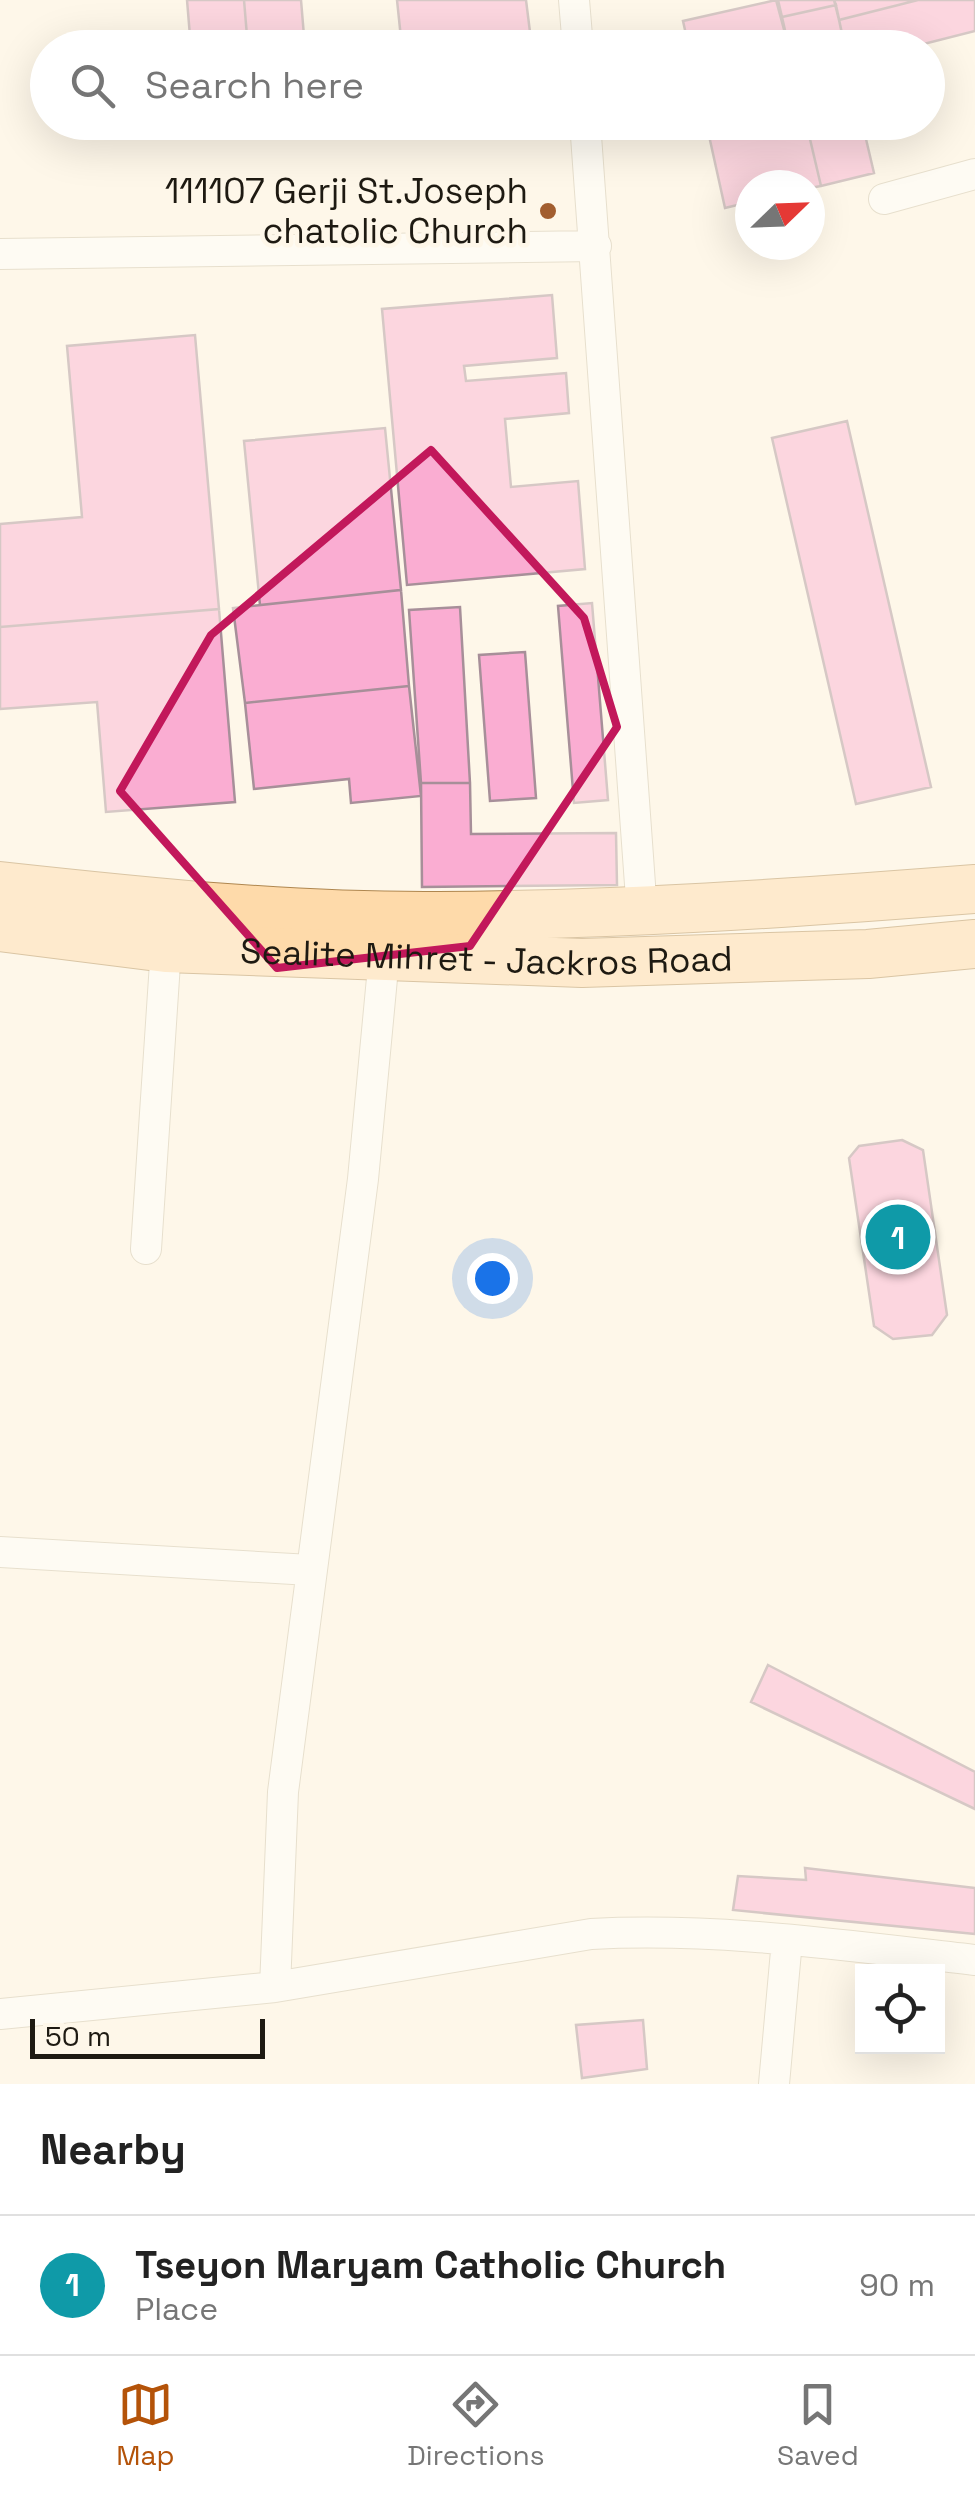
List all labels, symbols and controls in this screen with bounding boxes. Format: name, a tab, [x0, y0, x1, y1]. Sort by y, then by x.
search box	[30, 30, 945, 140]
icon: search	[65, 58, 120, 113]
text: Search here	[145, 61, 364, 109]
place label: 111107 Gerji St.Joseph chatolic Church	[165, 169, 528, 253]
north arrow	[735, 170, 825, 260]
marker: 111107 Gerji St.Joseph chatolic Church	[537, 200, 559, 222]
street label: Sealite Mihret - Jackros Road	[240, 929, 733, 985]
pin: 1	[866, 1200, 930, 1274]
your location	[467, 1253, 518, 1304]
map controls	[855, 1964, 945, 2054]
button: locate	[855, 1964, 945, 2054]
scale bar	[30, 2014, 265, 2058]
text: 50 m	[45, 2018, 111, 2054]
text: Nearby	[40, 2123, 186, 2176]
text: Tseyon Maryam Catholic Church	[135, 2241, 726, 2289]
text: 1	[65, 2265, 80, 2305]
text: 90 m	[859, 2265, 935, 2305]
text: Place	[135, 2289, 218, 2329]
tab: Map	[116, 2377, 175, 2473]
tab: Directions	[407, 2377, 544, 2473]
tab: Saved	[777, 2377, 859, 2473]

